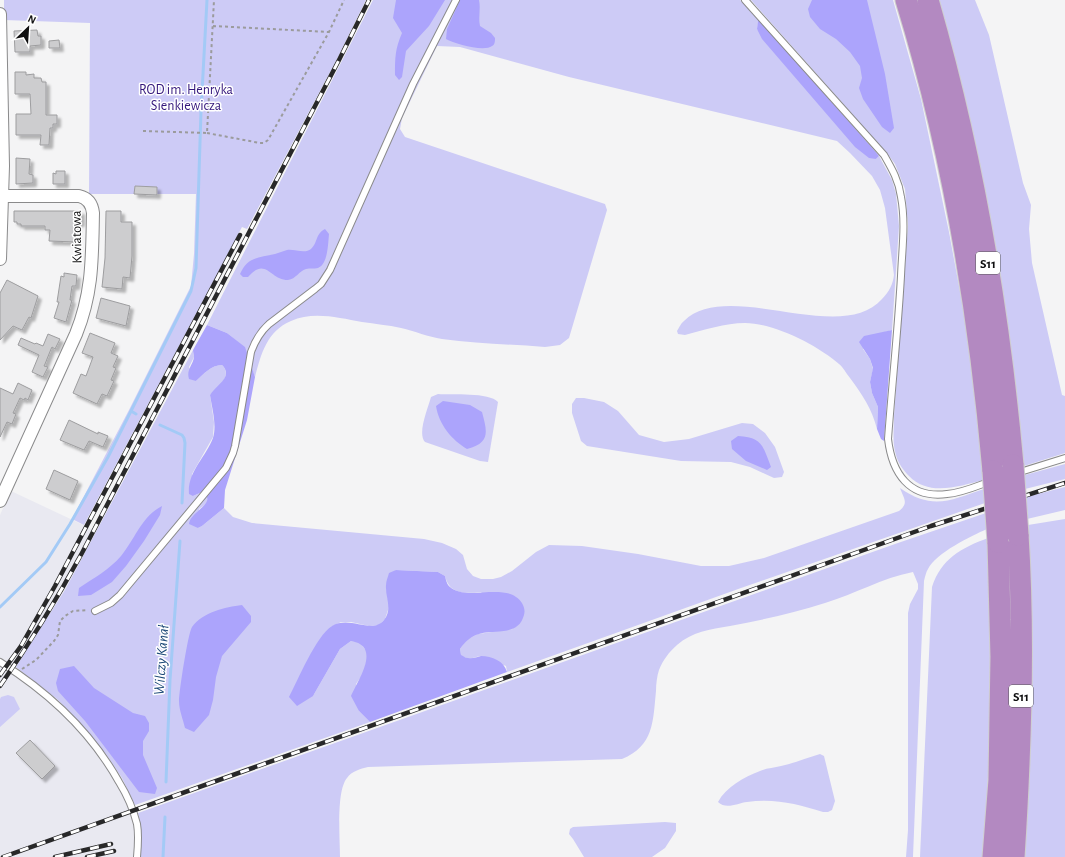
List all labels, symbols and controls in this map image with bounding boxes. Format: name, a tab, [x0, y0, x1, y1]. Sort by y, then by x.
north arrow	[8, 8, 48, 48]
text: N	[26, 13, 38, 26]
park label: ROD im. Henryka Sienkiewicza	[139, 83, 234, 113]
street label: Kwiatowa	[70, 210, 84, 264]
road number: S11	[976, 252, 1000, 274]
water label: Wilczy Kanał	[152, 624, 171, 696]
road number: S11	[1009, 685, 1033, 707]

